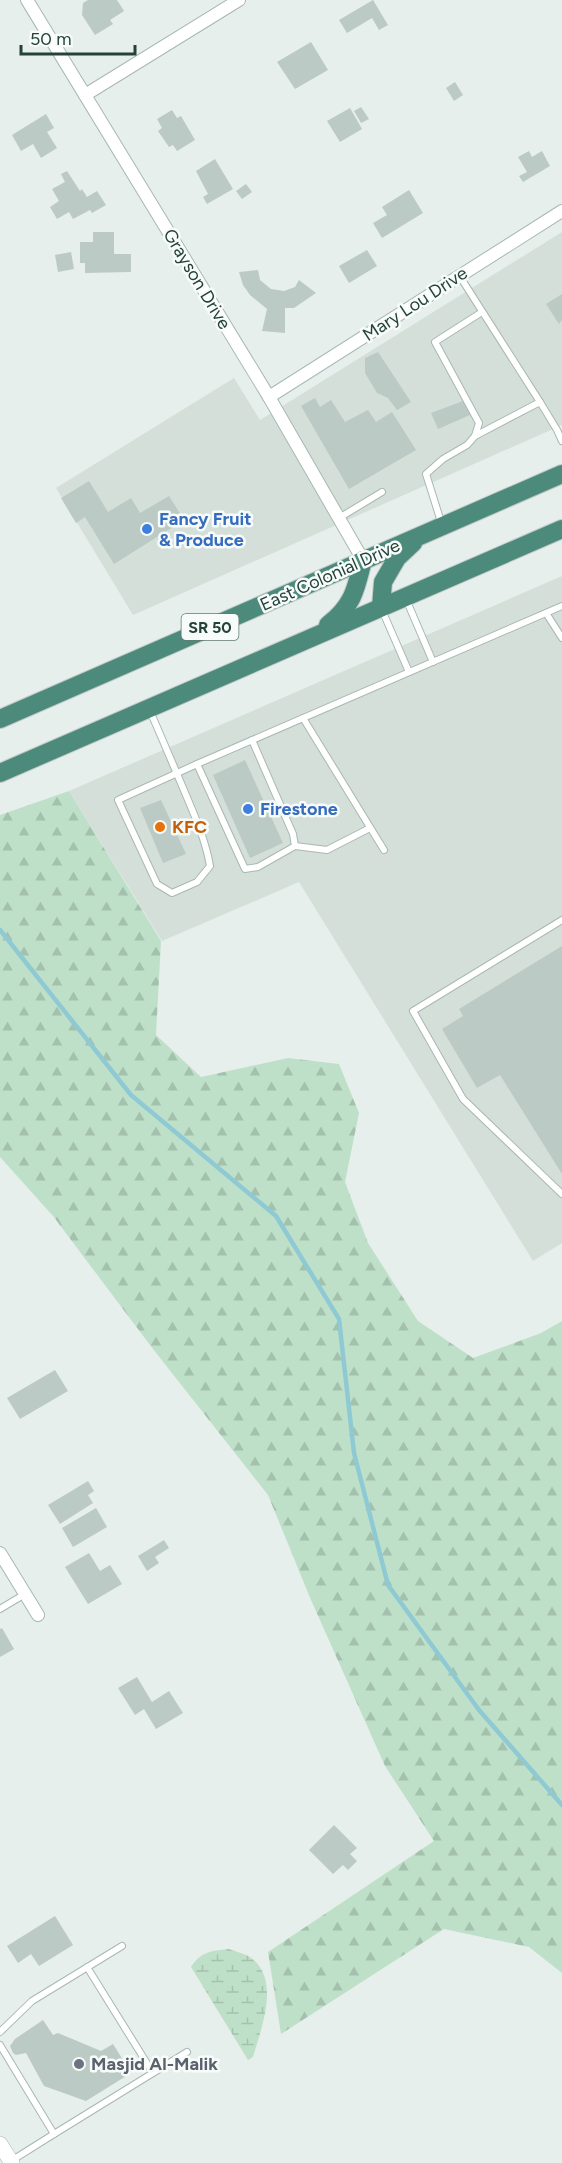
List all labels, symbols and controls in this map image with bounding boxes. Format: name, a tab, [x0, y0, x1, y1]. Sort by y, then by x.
scale bar	[21, 18, 135, 56]
text: 50 m	[30, 28, 72, 50]
street label: Grayson Drive	[158, 225, 236, 333]
street label: Mary Lou Drive	[359, 262, 472, 346]
place label: Fancy Fruit & Produce	[159, 508, 252, 551]
marker: Fancy Fruit & Produce	[140, 522, 154, 536]
street label: East Colonial Drive	[257, 534, 403, 616]
road number: SR 50	[182, 614, 238, 640]
place label: Firestone	[260, 798, 338, 820]
marker: Firestone	[241, 802, 255, 816]
place label: KFC	[172, 816, 207, 838]
marker: KFC	[153, 820, 167, 834]
place label: Masjid Al-Malik	[91, 2053, 218, 2075]
marker: Masjid Al-Malik	[72, 2057, 86, 2071]

